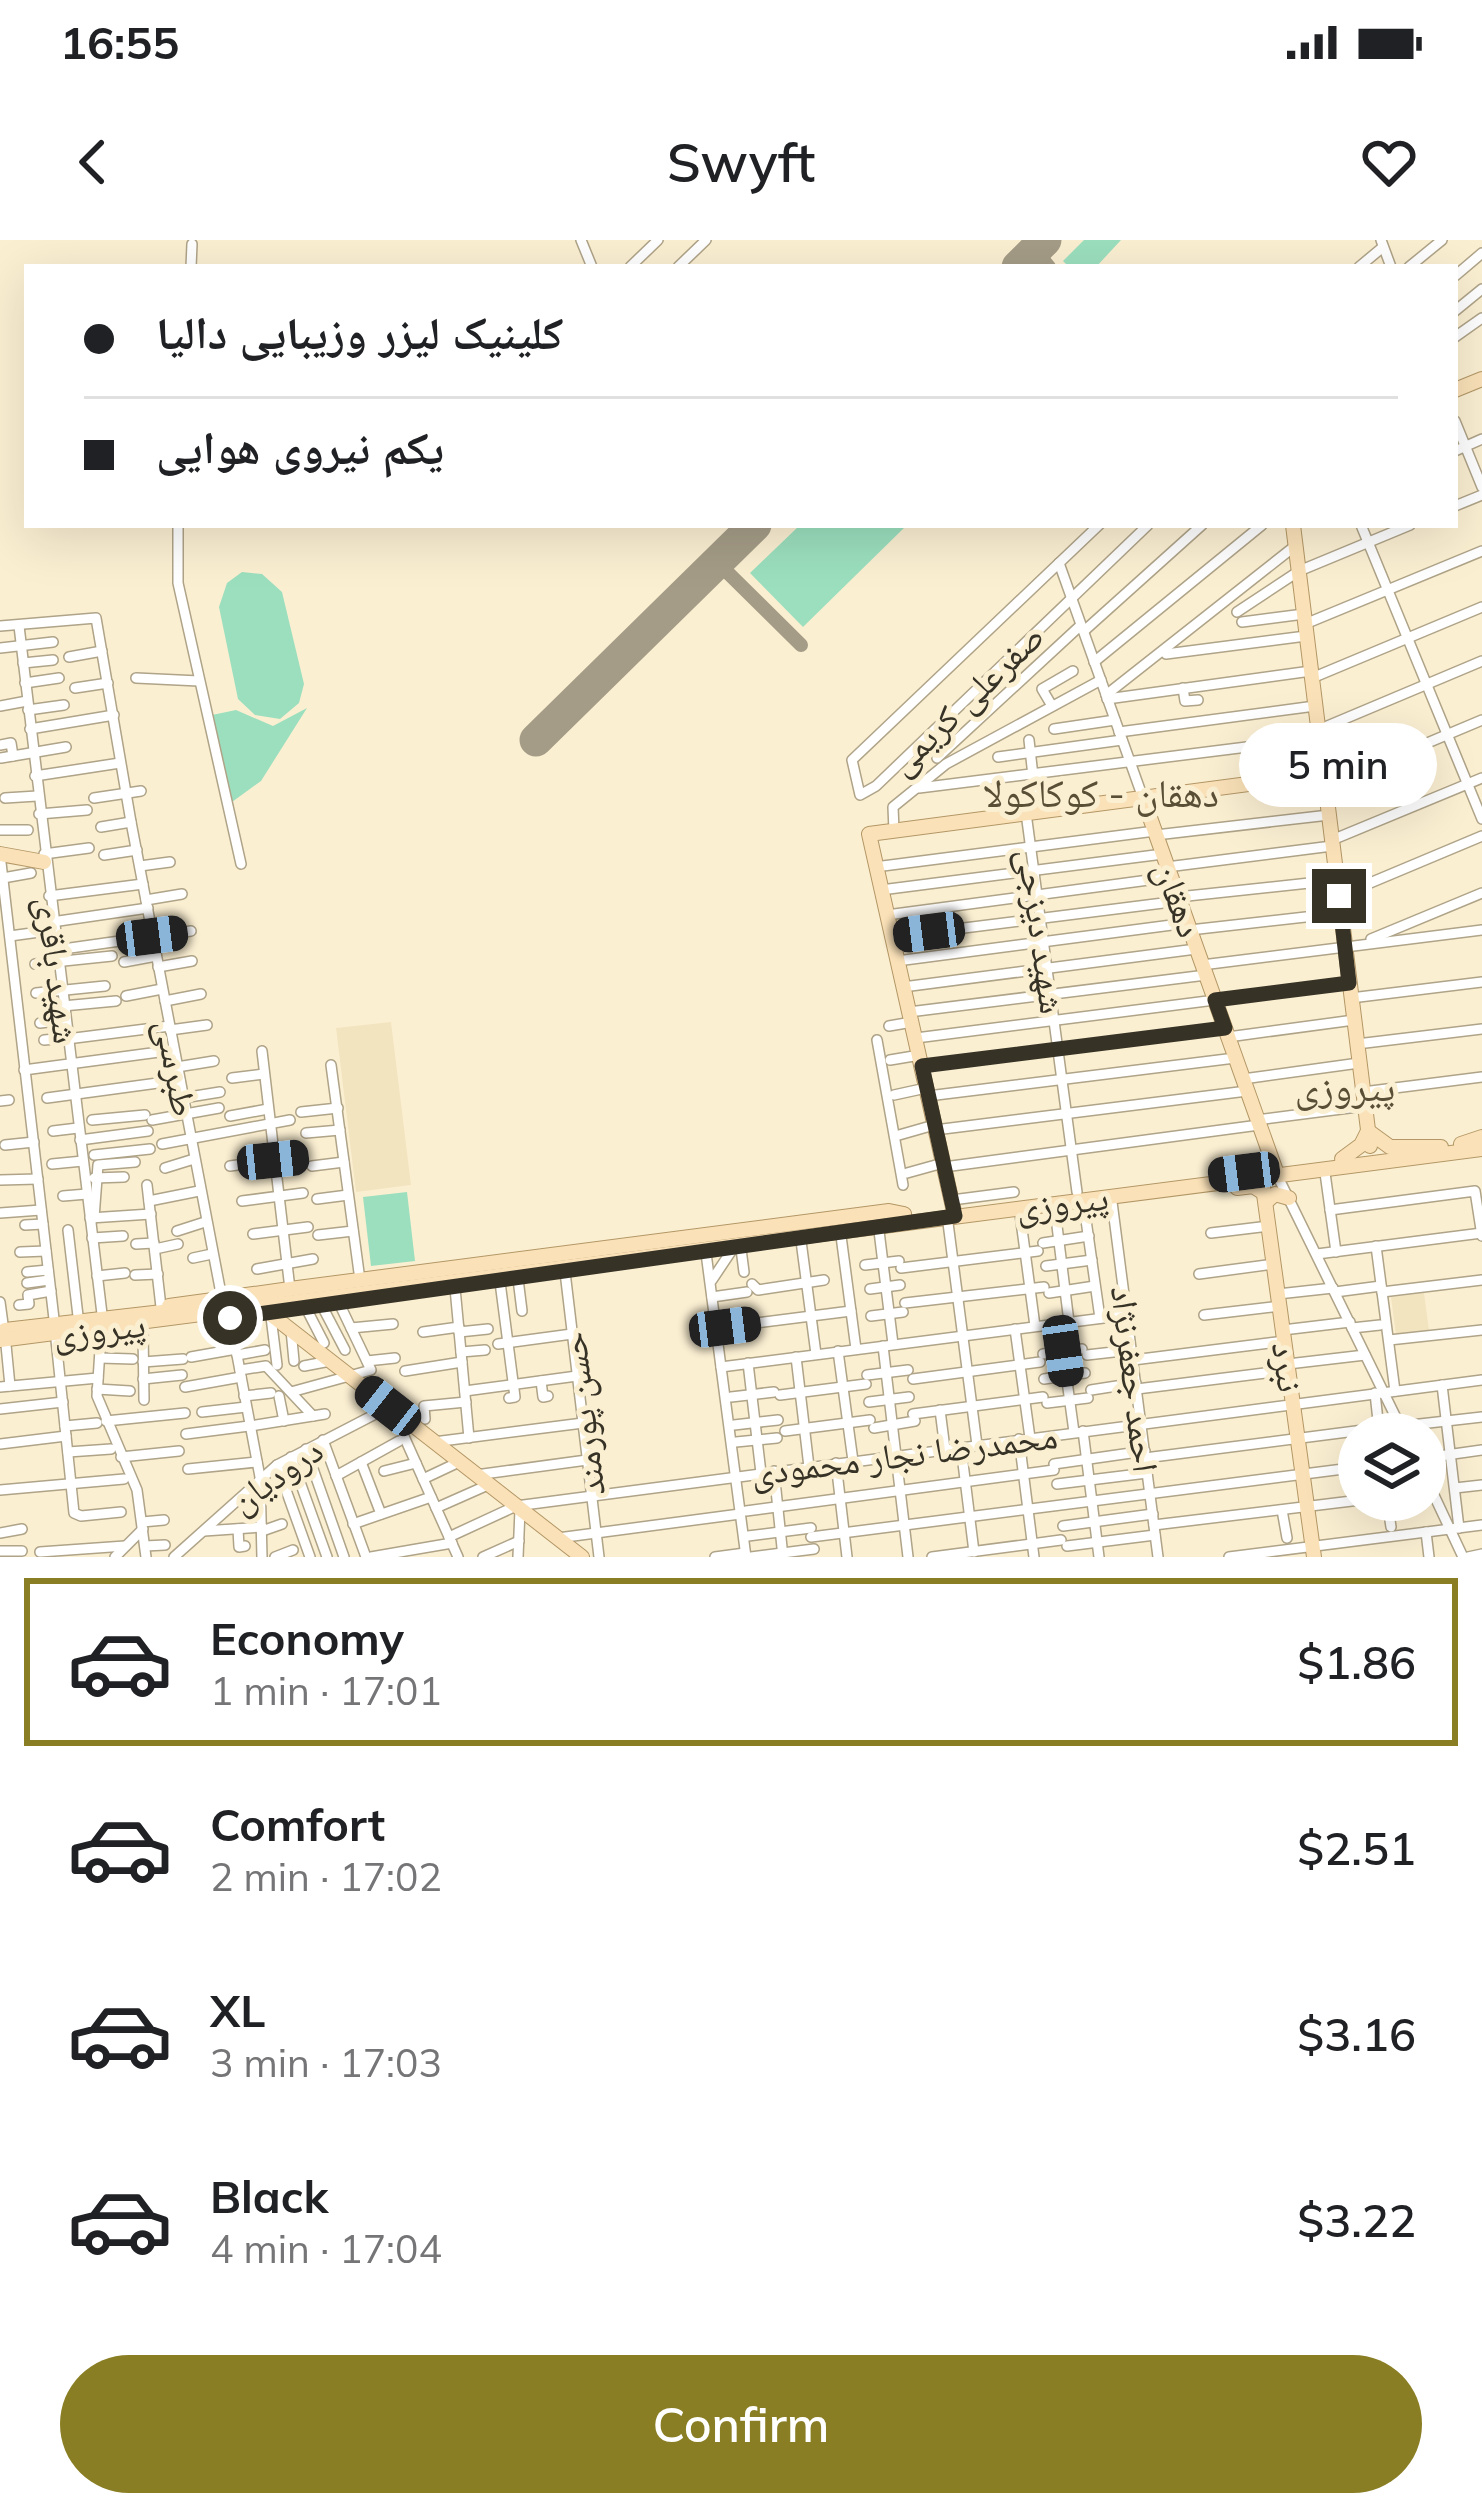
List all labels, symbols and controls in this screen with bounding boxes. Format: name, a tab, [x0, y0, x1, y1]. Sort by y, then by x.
text: 16:55	[60, 14, 179, 70]
text: Swyft	[667, 128, 815, 196]
icon: back	[60, 129, 126, 195]
icon: heart	[1356, 129, 1422, 195]
text: کلینیک لیزر وزیبایی دالیا	[156, 304, 563, 360]
text: یکم نیروی هوایی	[156, 419, 444, 475]
street label: صفرعلی کریمی	[878, 613, 1053, 784]
callout: 5 min	[1240, 722, 1438, 806]
text: 5 min	[1287, 740, 1389, 789]
district label: دهقان - کوکاکولا	[983, 768, 1219, 817]
street label: شهید دیزجی	[1009, 845, 1076, 1016]
street label: دهقان	[1145, 855, 1214, 943]
route end	[1312, 869, 1366, 923]
street label: شهید باقری	[27, 894, 90, 1046]
car	[891, 910, 967, 954]
car	[114, 914, 190, 958]
street label: طبرسی	[147, 1016, 208, 1120]
district label: پیروزی	[1295, 1062, 1395, 1111]
car	[235, 1138, 311, 1182]
car	[1206, 1150, 1282, 1194]
street label: پیروزی	[1013, 1174, 1111, 1230]
street label: احمد جعفرنژاد	[1102, 1283, 1169, 1474]
route start	[203, 1291, 257, 1345]
street label: پیروزی	[50, 1301, 148, 1357]
car	[687, 1305, 763, 1349]
car	[1040, 1313, 1086, 1389]
street label: حسن پورمند	[549, 1330, 614, 1498]
street label: نبرد	[1263, 1339, 1314, 1395]
car	[349, 1370, 427, 1442]
street label: محمدرضا نجار محمودی	[748, 1412, 1060, 1495]
map controls	[1338, 1413, 1446, 1521]
button: layers	[1338, 1413, 1446, 1521]
street label: درودیان	[221, 1427, 331, 1523]
icon: car	[66, 1608, 174, 1716]
text: Economy	[210, 1610, 404, 1666]
text: $1.86	[1297, 1634, 1416, 1690]
text: 1 min · 17:01	[210, 1666, 442, 1715]
icon: car	[66, 1794, 174, 1902]
text: Comfort	[210, 1796, 385, 1852]
text: $2.51	[1297, 1820, 1416, 1876]
text: 2 min · 17:02	[210, 1852, 442, 1901]
icon: car	[66, 1980, 174, 2088]
text: XL	[210, 1982, 265, 2038]
text: $3.16	[1297, 2006, 1416, 2062]
text: 3 min · 17:03	[210, 2038, 442, 2087]
icon: car	[66, 2166, 174, 2274]
text: Black	[210, 2168, 328, 2224]
text: $3.22	[1297, 2192, 1416, 2248]
text: 4 min · 17:04	[210, 2224, 442, 2273]
button: Confirm	[60, 2355, 1422, 2493]

